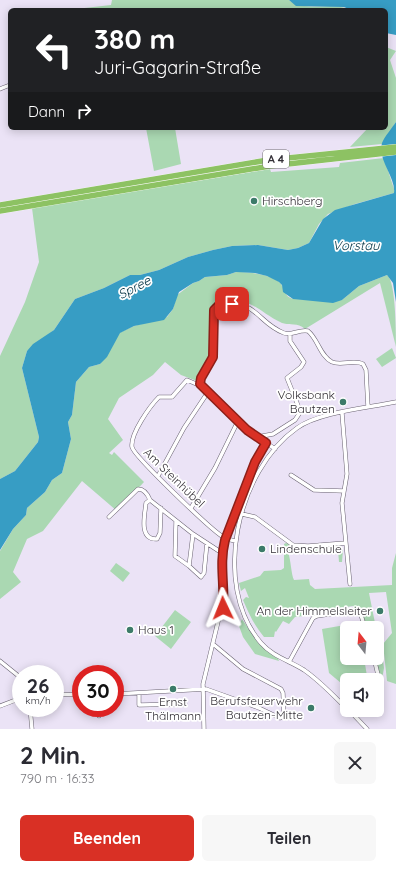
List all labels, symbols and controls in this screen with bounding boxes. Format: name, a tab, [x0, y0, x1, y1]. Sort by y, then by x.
text: 380 m	[94, 21, 175, 56]
icon: left	[28, 24, 80, 76]
text: Juri-Gagarin-Straße	[94, 56, 261, 79]
icon: right	[73, 100, 95, 122]
text: Dann	[28, 102, 65, 121]
road number: A 4	[263, 150, 289, 168]
place label: Hirschberg	[262, 193, 322, 208]
marker: Hirschberg	[249, 196, 259, 206]
water label: Vorstau	[333, 237, 380, 253]
water label: Spree	[115, 272, 154, 302]
pin	[215, 287, 249, 321]
icon: arrive	[221, 293, 243, 315]
place label: Volksbank Bautzen	[277, 387, 335, 416]
marker: Volksbank Bautzen	[338, 397, 348, 407]
street label: Am Steinhübel	[141, 445, 208, 511]
place label: Lindenschule	[270, 541, 342, 556]
marker: Lindenschule	[257, 544, 267, 554]
position arrow	[202, 587, 244, 629]
place label: An der Himmelsleiter	[256, 603, 372, 618]
marker: An der Himmelsleiter	[375, 606, 385, 616]
north arrow	[340, 621, 384, 665]
map controls	[340, 621, 384, 717]
place label: Haus 1	[138, 622, 174, 637]
marker: Haus 1	[125, 625, 135, 635]
speed limit sign: 30	[72, 665, 124, 717]
text: 26	[27, 673, 49, 698]
button: sound	[340, 673, 384, 717]
marker: Ernst Thälmann	[168, 684, 178, 694]
place label: Berufsfeuerwehr Bautzen-Mitte	[210, 693, 303, 722]
text: km/h	[25, 694, 51, 707]
place label: Ernst Thälmann	[145, 694, 201, 723]
marker: Berufsfeuerwehr Bautzen-Mitte	[306, 703, 316, 713]
text: 2 Min.	[20, 740, 86, 770]
button: close	[334, 742, 376, 784]
text: 790 m · 16:33	[20, 770, 95, 786]
button: Beenden	[20, 815, 194, 861]
button: Teilen	[202, 815, 376, 861]

